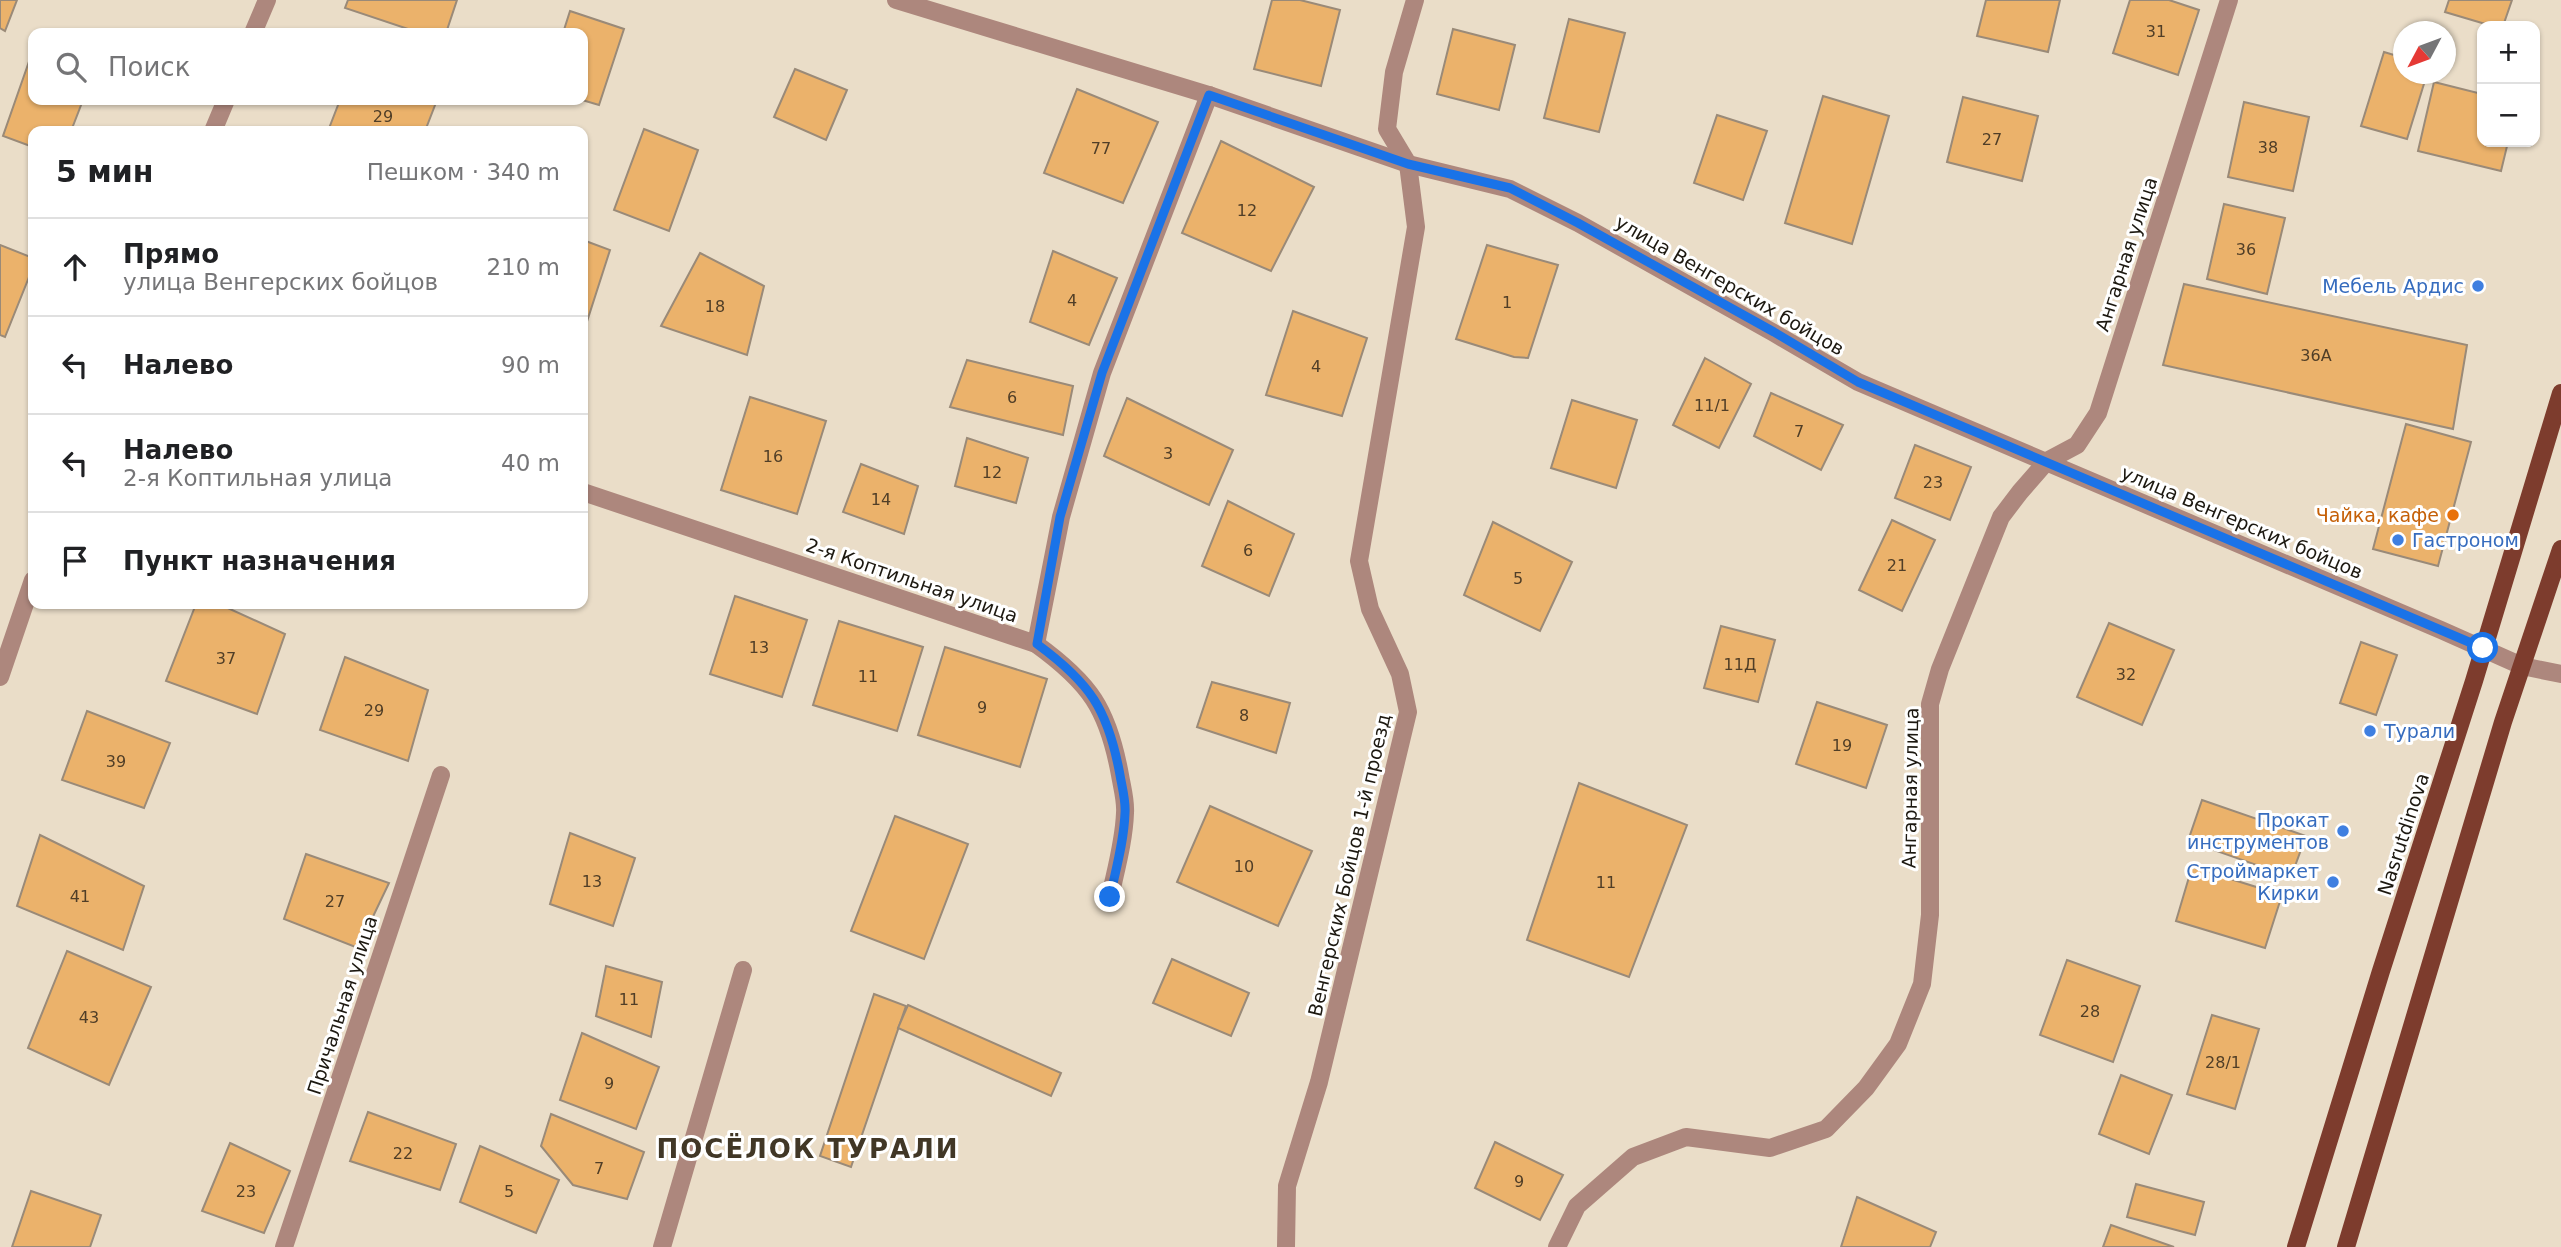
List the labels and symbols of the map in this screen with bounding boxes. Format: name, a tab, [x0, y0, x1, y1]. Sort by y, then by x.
north arrow	[2393, 21, 2456, 84]
house number: 31	[2146, 22, 2166, 41]
house number: 29	[373, 107, 393, 126]
house number: 27	[1982, 130, 2002, 149]
house number: 38	[2258, 138, 2278, 157]
house number: 77	[1091, 139, 1111, 158]
street label: Ангарная улица	[2091, 174, 2161, 334]
house number: 12	[1237, 201, 1257, 220]
street label: улица Венгерских бойцов	[1612, 210, 1848, 360]
house number: 36	[2236, 240, 2256, 259]
place label: Мебель Ардис	[2322, 275, 2464, 297]
marker: Мебель Ардис	[2470, 278, 2486, 294]
house number: 4	[1067, 291, 1077, 310]
house number: 1	[1502, 293, 1512, 312]
house number: 18	[705, 297, 725, 316]
house number: 36А	[2300, 346, 2332, 365]
house number: 4	[1311, 357, 1321, 376]
house number: 6	[1007, 388, 1017, 407]
house number: 11/1	[1694, 396, 1730, 415]
house number: 7	[1794, 422, 1804, 441]
house number: 3	[1163, 444, 1173, 463]
house number: 16	[763, 447, 783, 466]
street label: улица Венгерских бойцов	[2118, 461, 2366, 583]
house number: 12	[982, 463, 1002, 482]
house number: 23	[1923, 473, 1943, 492]
house number: 14	[871, 490, 891, 509]
place label: Чайка, кафе	[2316, 504, 2439, 526]
marker: Чайка, кафе	[2445, 507, 2461, 523]
place label: Гастроном	[2412, 529, 2519, 551]
marker: Гастроном	[2390, 532, 2406, 548]
street label: 2-я Коптильная улица	[803, 533, 1021, 627]
house number: 6	[1243, 541, 1253, 560]
house number: 21	[1887, 556, 1907, 575]
house number: 5	[1513, 569, 1523, 588]
route start	[2467, 632, 2498, 663]
house number: 13	[749, 638, 769, 657]
house number: 37	[216, 649, 236, 668]
house number: 11Д	[1724, 655, 1756, 674]
house number: 32	[2116, 665, 2136, 684]
house number: 11	[858, 667, 878, 686]
house number: 9	[977, 698, 987, 717]
house number: 29	[364, 701, 384, 720]
house number: 8	[1239, 706, 1249, 725]
street label: Ангарная улица	[1898, 707, 1922, 869]
street label: Венгерских Бойцов 1-й проезд	[1303, 712, 1395, 1018]
place label: Турали	[2383, 720, 2455, 742]
marker: Турали	[2362, 723, 2378, 739]
house number: 19	[1832, 736, 1852, 755]
house number: 39	[106, 752, 126, 771]
street label: Nasrutdinova	[2373, 770, 2433, 898]
place label: Прокат инструментов	[2187, 809, 2329, 853]
marker: Прокат инструментов	[2335, 823, 2351, 839]
house number: 10	[1234, 857, 1254, 876]
place label: Строймаркет Кирки	[2186, 860, 2319, 904]
house number: 13	[582, 872, 602, 891]
house number: 11	[1596, 873, 1616, 892]
marker: Строймаркет Кирки	[2325, 874, 2341, 890]
route end	[1094, 881, 1125, 912]
house number: 41	[70, 887, 90, 906]
house number: 27	[325, 892, 345, 911]
street label: Причальная улица	[303, 913, 381, 1097]
house number: 11	[619, 990, 639, 1009]
house number: 28	[2080, 1002, 2100, 1021]
house number: 43	[79, 1008, 99, 1027]
house number: 28/1	[2205, 1053, 2241, 1072]
house number: 9	[604, 1074, 614, 1093]
district label: ПОСЁЛОК ТУРАЛИ	[656, 1133, 960, 1164]
house number: 22	[393, 1144, 413, 1163]
house number: 7	[594, 1159, 604, 1178]
house number: 9	[1514, 1172, 1524, 1191]
house number: 23	[236, 1182, 256, 1201]
house number: 5	[504, 1182, 514, 1201]

